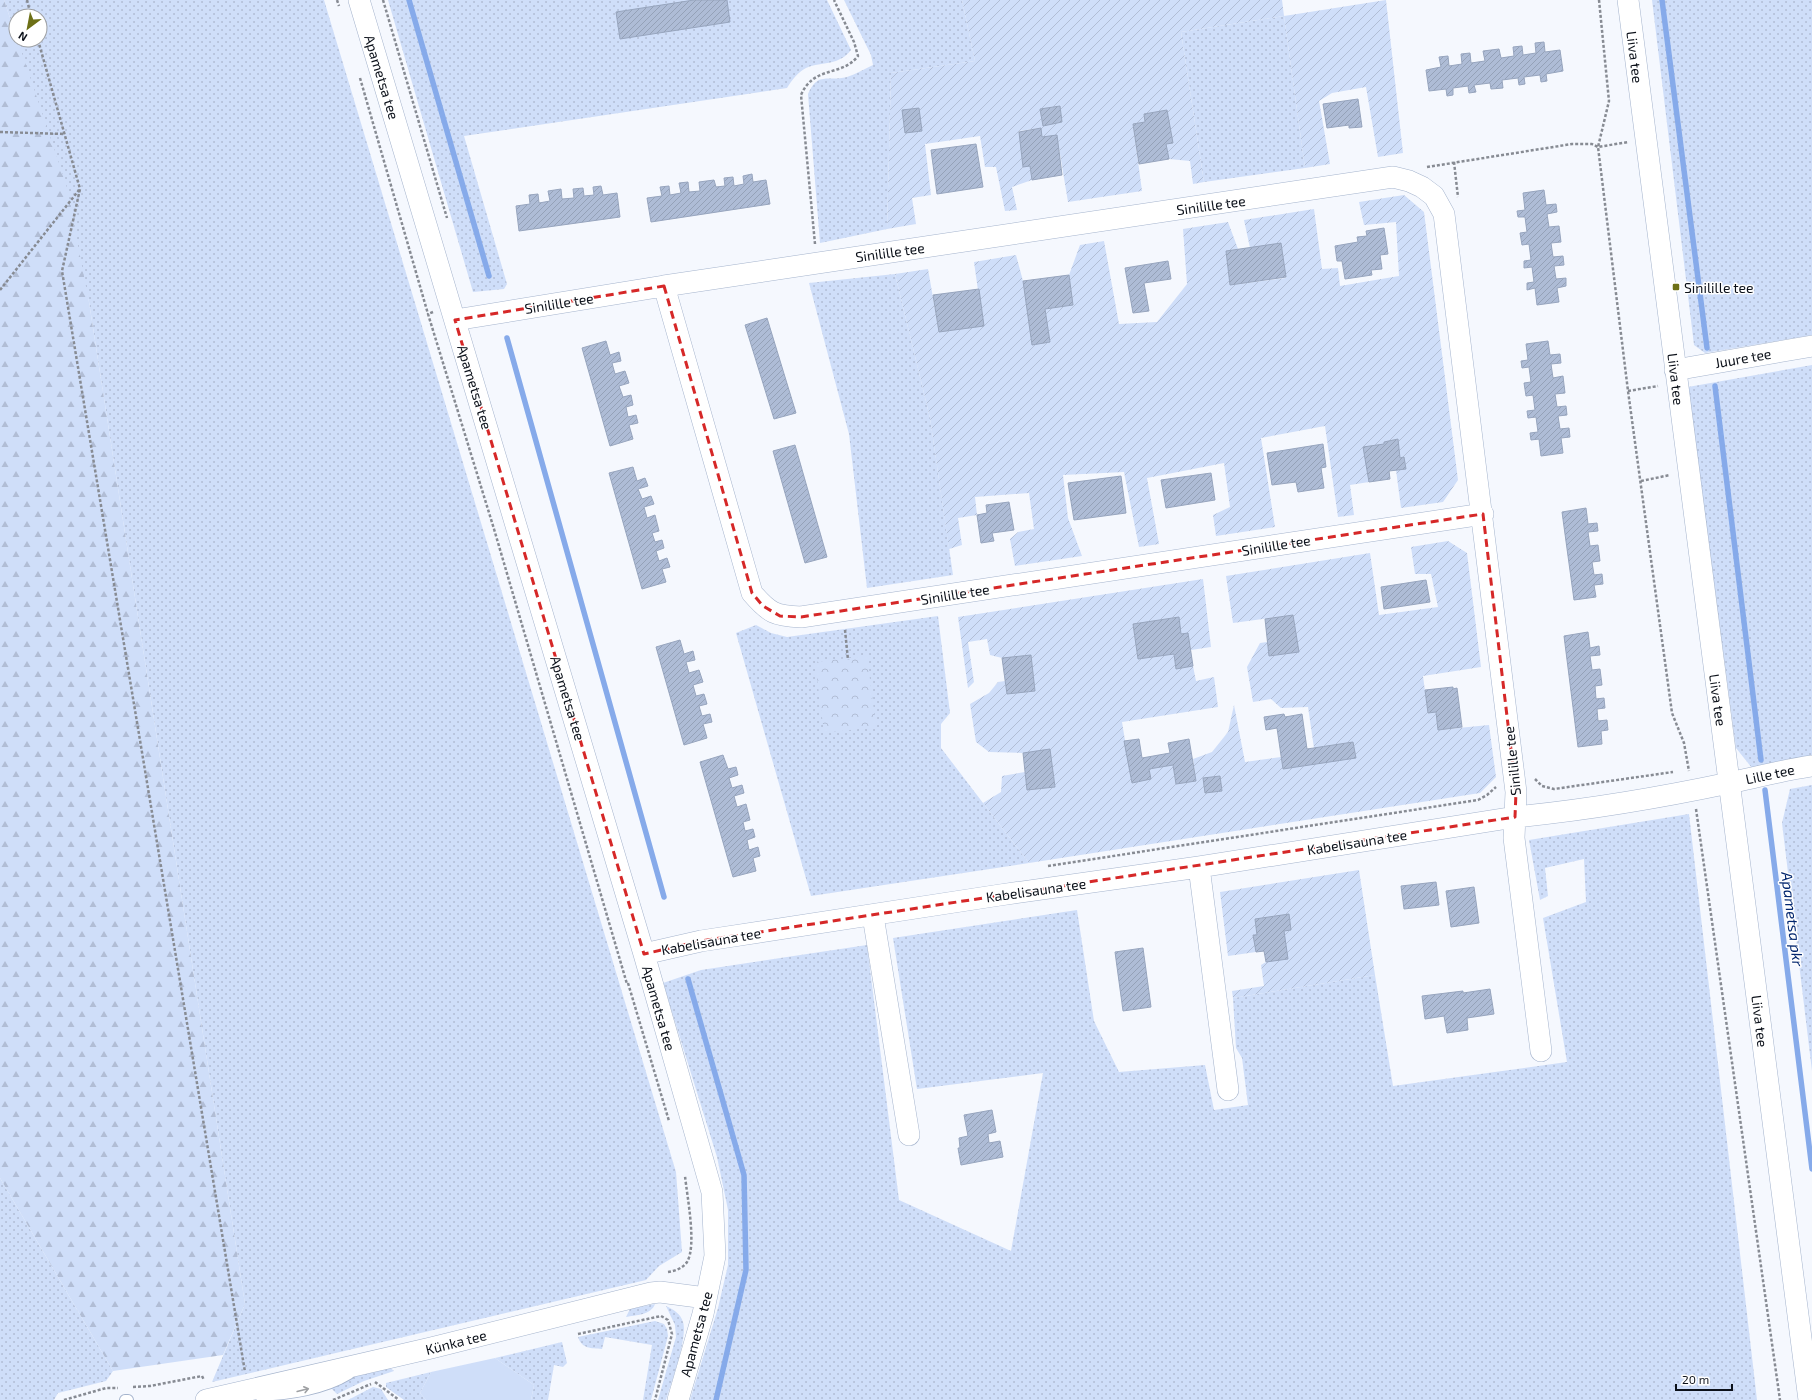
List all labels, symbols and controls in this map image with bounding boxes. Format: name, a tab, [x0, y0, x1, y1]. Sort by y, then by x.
north arrow	[8, 8, 48, 48]
text: N	[16, 29, 29, 45]
street label: Liiva tee	[1623, 30, 1647, 84]
street label: Apametsa tee	[361, 33, 403, 121]
street label: Sinilille tee	[1175, 192, 1247, 218]
street label: Sinilille tee	[854, 239, 926, 265]
place label: Sinilille tee	[1684, 279, 1754, 296]
marker: Sinilille tee	[1671, 282, 1681, 292]
street label: Sinilille tee	[523, 289, 595, 317]
street label: Apametsa tee	[454, 343, 496, 431]
street label: Juure tee	[1713, 345, 1773, 371]
street label: Liiva tee	[1664, 352, 1688, 406]
street label: Sinilille tee	[1240, 531, 1312, 559]
street label: Sinilille tee	[919, 580, 991, 608]
street label: Apametsa tee	[547, 654, 589, 742]
street label: Liiva tee	[1706, 673, 1730, 727]
street label: Sinilille tee	[1500, 725, 1524, 797]
street label: Lille tee	[1744, 761, 1796, 787]
street label: Kabelisauna tee	[1306, 826, 1408, 858]
water label: Apametsa pkr	[1778, 870, 1808, 968]
street label: Kabelisauna tee	[985, 875, 1087, 905]
street label: Kabelisauna tee	[660, 924, 762, 958]
street label: Apametsa tee	[639, 964, 679, 1052]
street label: Liiva tee	[1748, 994, 1772, 1048]
street label: Apametsa tee	[676, 1289, 716, 1379]
street label: Künka tee	[424, 1326, 488, 1358]
scale bar	[1676, 1366, 1732, 1392]
text: 20 m	[1682, 1372, 1709, 1386]
one-way arrow	[296, 1386, 309, 1393]

